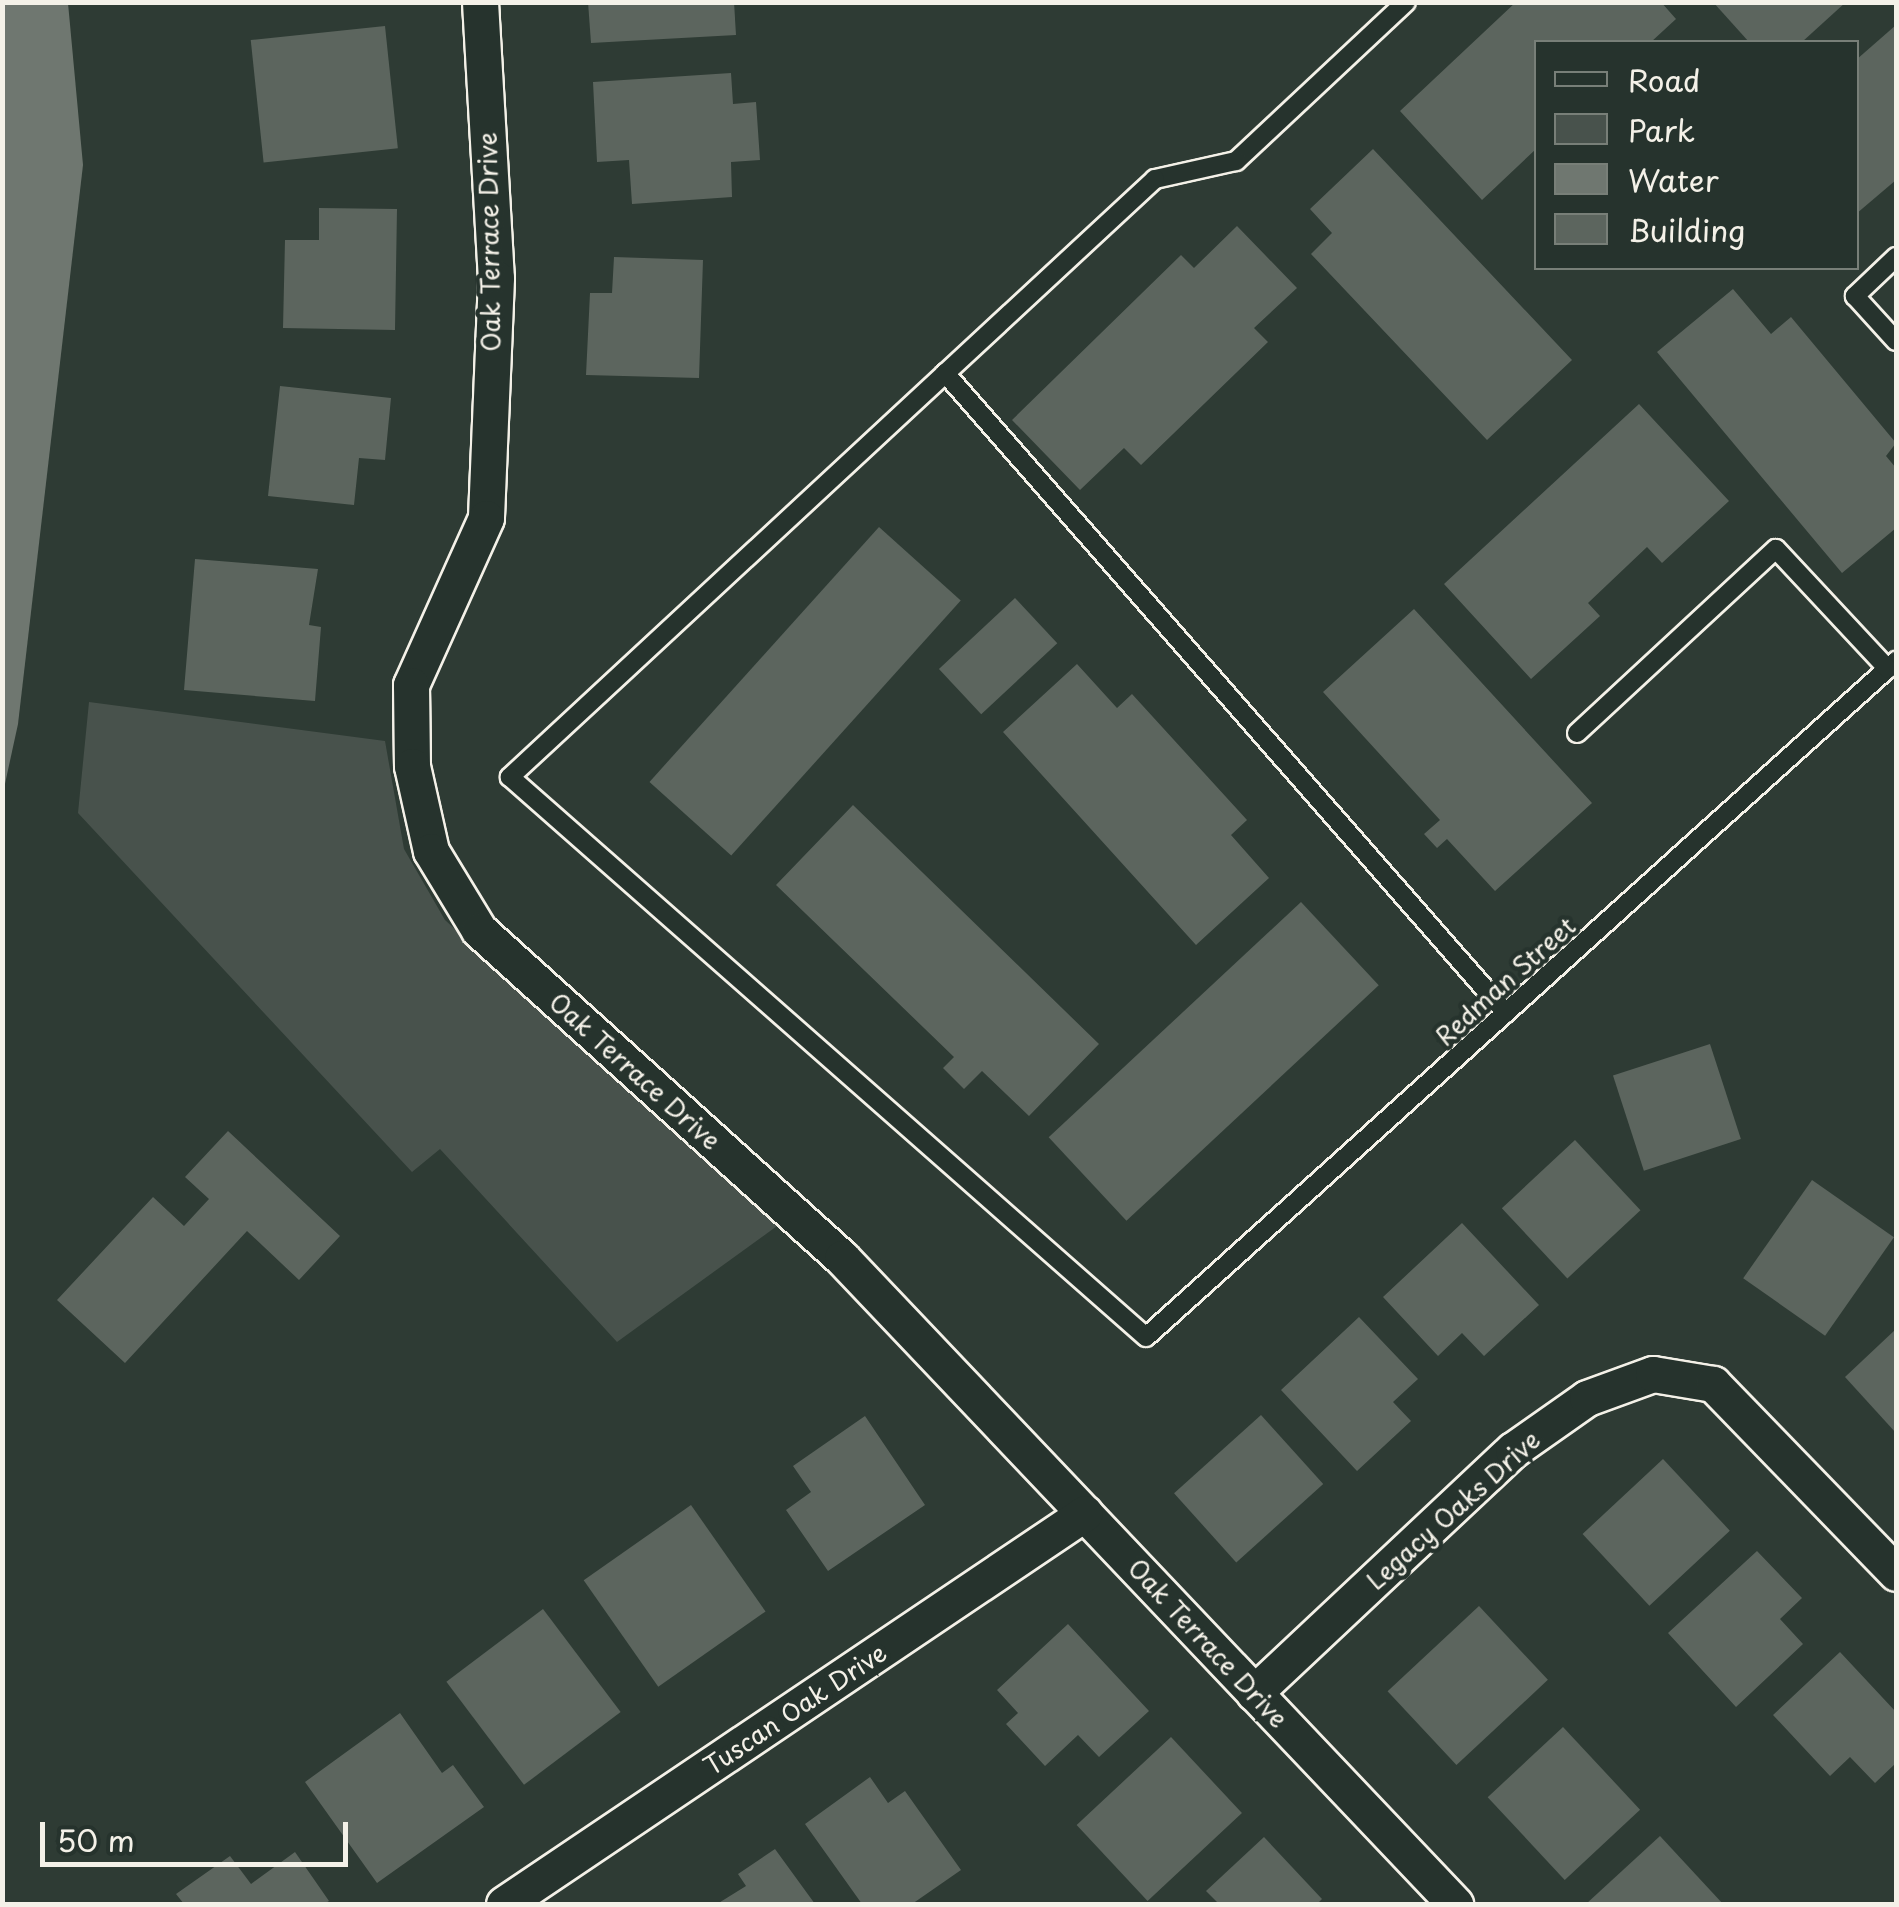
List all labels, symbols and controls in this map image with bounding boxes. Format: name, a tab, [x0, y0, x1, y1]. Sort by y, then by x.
legend	[1534, 40, 1859, 270]
text: Road	[1628, 57, 1701, 102]
text: Park	[1628, 107, 1695, 152]
street label: Oak Terrace Drive	[472, 131, 506, 353]
text: Water	[1628, 157, 1719, 202]
text: Building	[1628, 207, 1745, 252]
street label: Redman Street	[1428, 910, 1582, 1052]
street label: Oak Terrace Drive	[543, 986, 727, 1156]
street label: Legacy Oaks Drive	[1360, 1424, 1546, 1596]
street label: Oak Terrace Drive	[1122, 1552, 1294, 1734]
street label: Tuscan Oak Drive	[697, 1636, 893, 1782]
scale bar	[45, 1802, 352, 1864]
text: 50 m	[57, 1817, 135, 1862]

